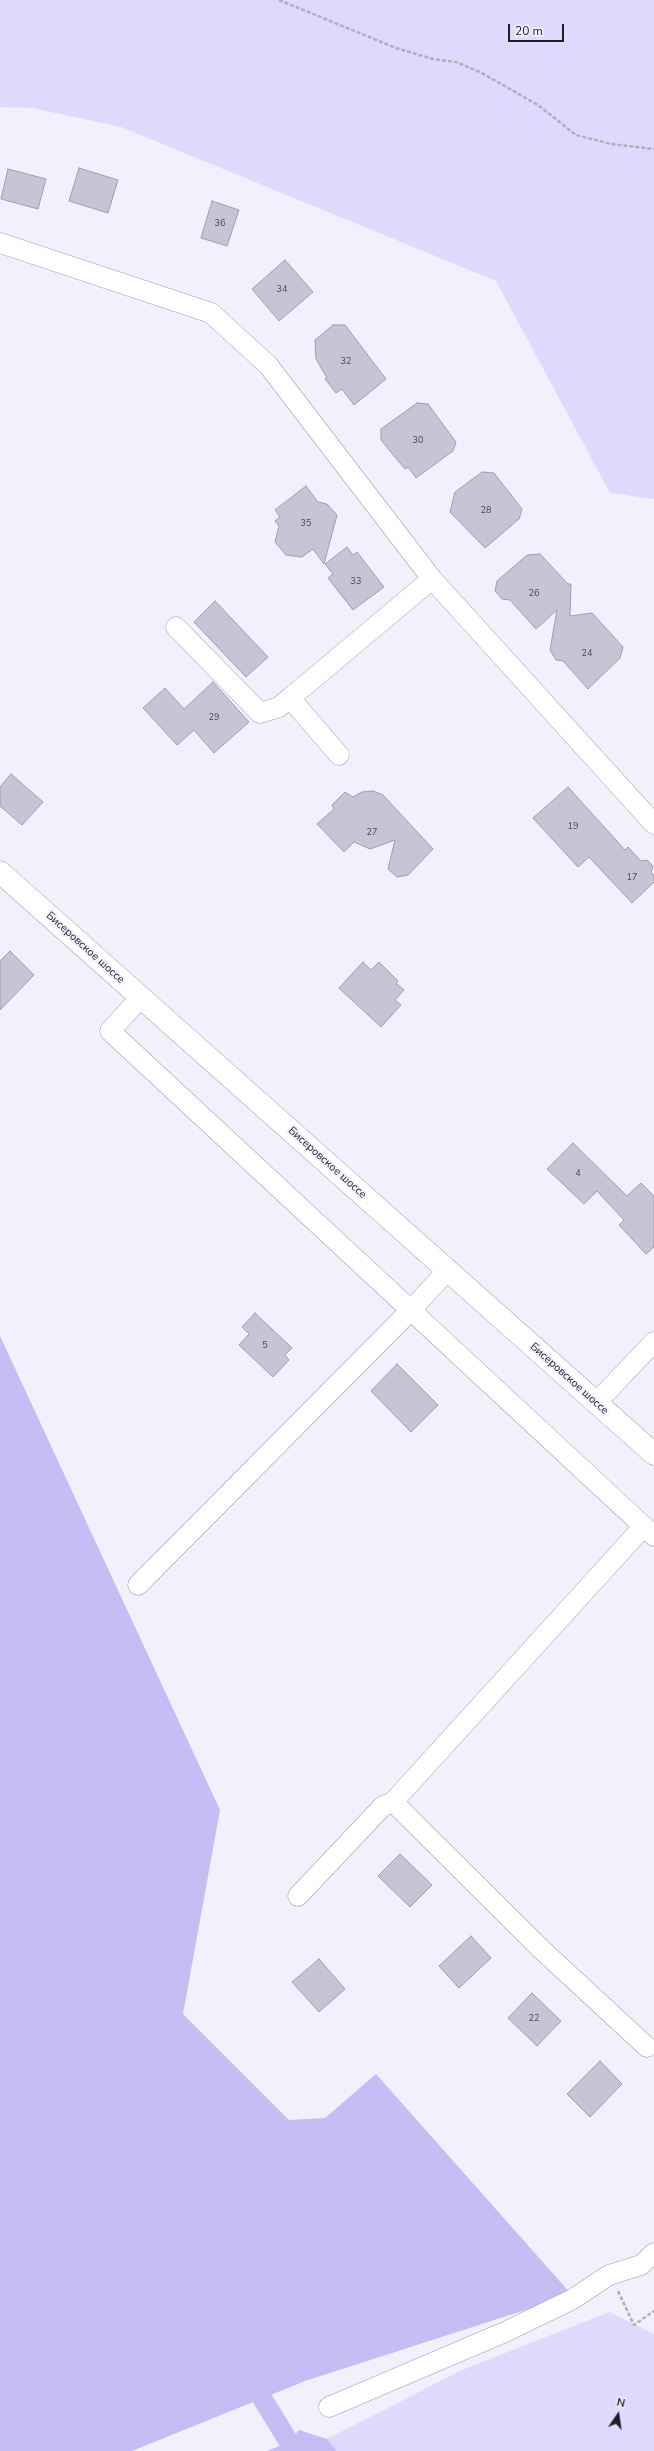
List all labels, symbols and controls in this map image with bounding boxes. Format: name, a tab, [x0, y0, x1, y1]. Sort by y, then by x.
scale bar	[510, 16, 566, 42]
text: 20 m	[515, 23, 543, 39]
house number: 36	[215, 219, 225, 229]
house number: 34	[277, 285, 287, 295]
house number: 32	[341, 357, 351, 367]
house number: 30	[413, 436, 423, 446]
house number: 28	[481, 506, 491, 516]
house number: 35	[301, 519, 311, 529]
house number: 33	[351, 577, 361, 587]
house number: 26	[529, 589, 539, 599]
house number: 24	[582, 649, 592, 659]
house number: 29	[209, 713, 219, 723]
house number: 19	[568, 822, 578, 832]
house number: 27	[367, 828, 377, 838]
house number: 17	[627, 873, 637, 883]
street label: Бисеровское шоссе	[43, 909, 127, 987]
street label: Бисеровское шоссе	[285, 1124, 369, 1202]
house number: 4	[575, 1169, 581, 1179]
street label: Бисеровское шоссе	[527, 1340, 611, 1418]
house number: 5	[262, 1341, 268, 1351]
house number: 22	[529, 2014, 539, 2024]
north arrow	[598, 2395, 638, 2435]
text: N	[615, 2395, 627, 2411]

